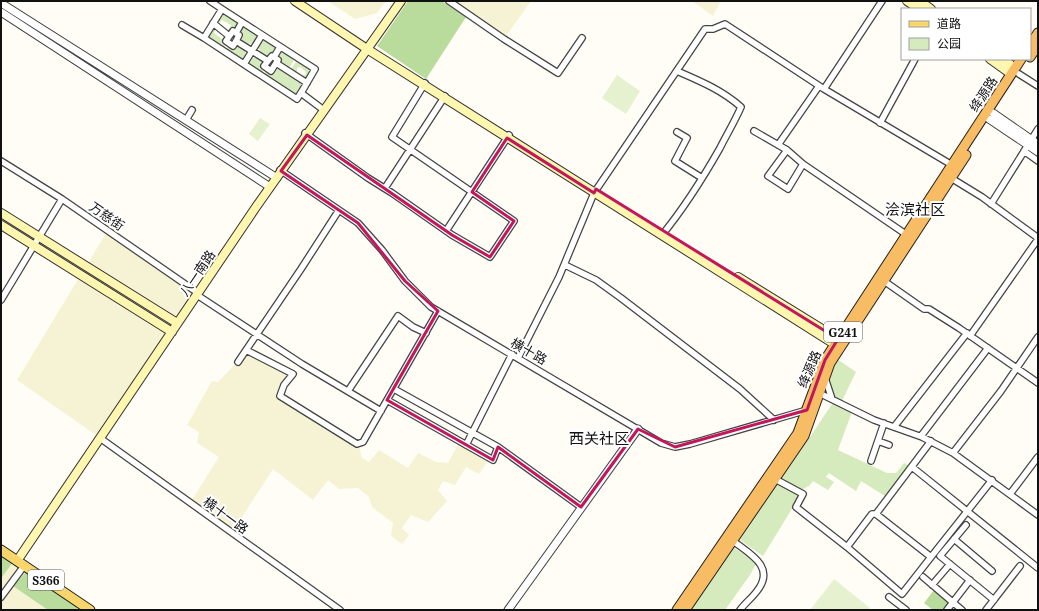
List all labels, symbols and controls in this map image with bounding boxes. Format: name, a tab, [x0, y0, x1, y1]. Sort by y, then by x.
legend	[901, 8, 1031, 60]
text: 道路	[937, 15, 961, 32]
text: 公园	[937, 35, 961, 52]
street label: 绛源路	[965, 73, 1001, 115]
street label: 万慈街	[86, 197, 128, 235]
district label: 浍滨社区	[885, 199, 945, 219]
street label: 八一南路	[175, 246, 219, 300]
road number: G241	[824, 322, 862, 342]
street label: 横十路	[508, 333, 550, 369]
street label: 绛源路	[793, 348, 825, 390]
district label: 西关社区	[569, 428, 629, 448]
street label: 横十一路	[200, 492, 252, 538]
road number: S366	[28, 570, 64, 590]

